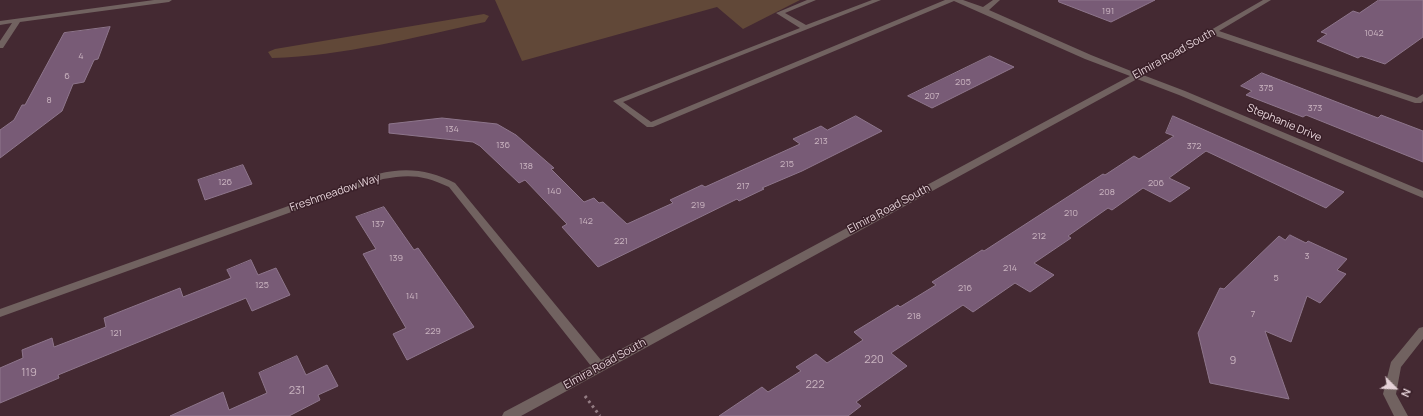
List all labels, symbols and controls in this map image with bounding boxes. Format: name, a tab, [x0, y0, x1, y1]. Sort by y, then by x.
house number: 191	[1102, 6, 1114, 16]
street label: Elmira Road South	[1131, 26, 1217, 82]
house number: 1042	[1364, 28, 1384, 38]
house number: 4	[78, 51, 84, 61]
house number: 6	[64, 71, 70, 81]
house number: 205	[955, 77, 971, 87]
house number: 375	[1259, 83, 1273, 93]
house number: 207	[924, 91, 940, 101]
house number: 8	[46, 95, 52, 105]
street label: Stephanie Drive	[1245, 101, 1323, 145]
house number: 373	[1308, 103, 1322, 113]
house number: 134	[445, 124, 459, 134]
house number: 213	[814, 136, 828, 146]
house number: 136	[496, 140, 510, 150]
house number: 372	[1187, 141, 1201, 151]
house number: 215	[780, 159, 794, 169]
house number: 138	[519, 161, 533, 171]
street label: Freshmeadow Way	[288, 171, 382, 215]
house number: 126	[218, 177, 232, 187]
house number: 206	[1148, 178, 1164, 188]
house number: 217	[736, 181, 750, 191]
street label: Elmira Road South	[845, 182, 933, 236]
house number: 140	[547, 186, 561, 196]
house number: 208	[1099, 187, 1115, 197]
house number: 219	[691, 200, 705, 210]
house number: 210	[1064, 208, 1078, 218]
house number: 142	[579, 216, 593, 226]
house number: 137	[371, 219, 385, 229]
house number: 212	[1032, 231, 1046, 241]
house number: 221	[614, 236, 628, 246]
house number: 3	[1305, 251, 1309, 261]
house number: 139	[389, 253, 403, 263]
house number: 214	[1003, 263, 1017, 273]
house number: 5	[1273, 273, 1279, 283]
house number: 125	[255, 280, 269, 290]
house number: 216	[958, 283, 972, 293]
house number: 141	[406, 291, 418, 301]
house number: 7	[1251, 309, 1255, 319]
house number: 218	[907, 311, 921, 321]
house number: 229	[425, 326, 441, 336]
house number: 121	[110, 328, 122, 338]
street label: Elmira Road South	[562, 336, 648, 392]
house number: 220	[864, 353, 884, 367]
house number: 9	[1230, 354, 1236, 368]
house number: 119	[21, 366, 37, 380]
north arrow	[1375, 368, 1415, 408]
house number: 222	[806, 378, 824, 392]
house number: 231	[289, 384, 305, 398]
text: N	[1398, 386, 1415, 400]

